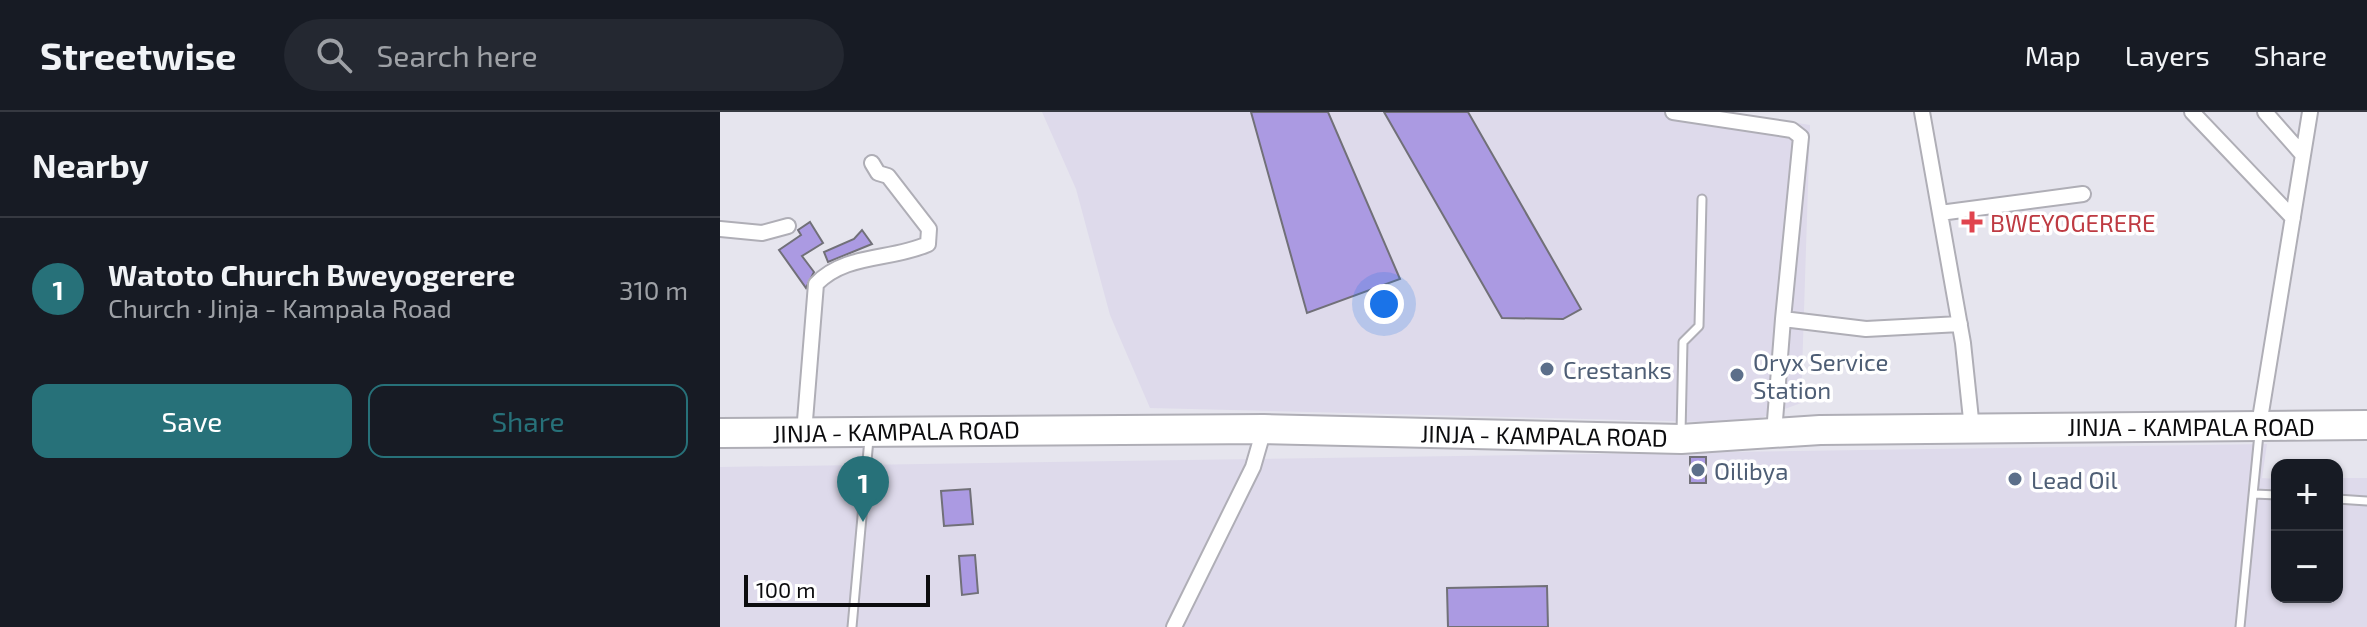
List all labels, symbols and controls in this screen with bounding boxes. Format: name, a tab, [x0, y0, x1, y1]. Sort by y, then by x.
search box	[284, 19, 844, 91]
text: Streetwise	[40, 32, 236, 78]
icon: search	[312, 33, 356, 77]
text: Search here	[376, 37, 538, 73]
text: Map	[2025, 38, 2081, 72]
text: Layers	[2125, 38, 2210, 72]
text: Share	[2254, 38, 2327, 72]
text: Nearby	[32, 144, 149, 185]
place label: BWEYOGERERE	[1990, 208, 2155, 237]
marker: BWEYOGERERE	[1961, 211, 1983, 233]
text: Watoto Church Bweyogerere	[108, 256, 515, 292]
text: 1	[52, 274, 64, 305]
text: 310 m	[619, 274, 688, 305]
your location	[1364, 284, 1404, 324]
text: Church · Jinja - Kampala Road	[108, 292, 452, 323]
place label: Oryx Service Station	[1753, 347, 1888, 404]
place label: Crestanks	[1563, 355, 1672, 384]
marker: Crestanks	[1538, 360, 1556, 378]
marker: Oryx Service Station	[1728, 366, 1746, 384]
button: Save	[32, 384, 352, 458]
button: Share	[368, 384, 688, 458]
street label: JINJA - KAMPALA ROAD	[2067, 412, 2315, 441]
street label: JINJA - KAMPALA ROAD	[772, 414, 1020, 448]
street label: JINJA - KAMPALA ROAD	[1420, 418, 1668, 452]
pin: 1	[837, 456, 889, 522]
place label: Oilibya	[1714, 456, 1788, 485]
map controls	[2271, 459, 2343, 603]
button: +	[2271, 459, 2343, 531]
marker: Oilibya	[1689, 461, 1707, 479]
place label: Lead Oil	[2031, 465, 2118, 494]
marker: Lead Oil	[2006, 470, 2024, 488]
button: −	[2271, 531, 2343, 603]
scale bar	[744, 571, 930, 607]
text: 100 m	[756, 576, 815, 602]

